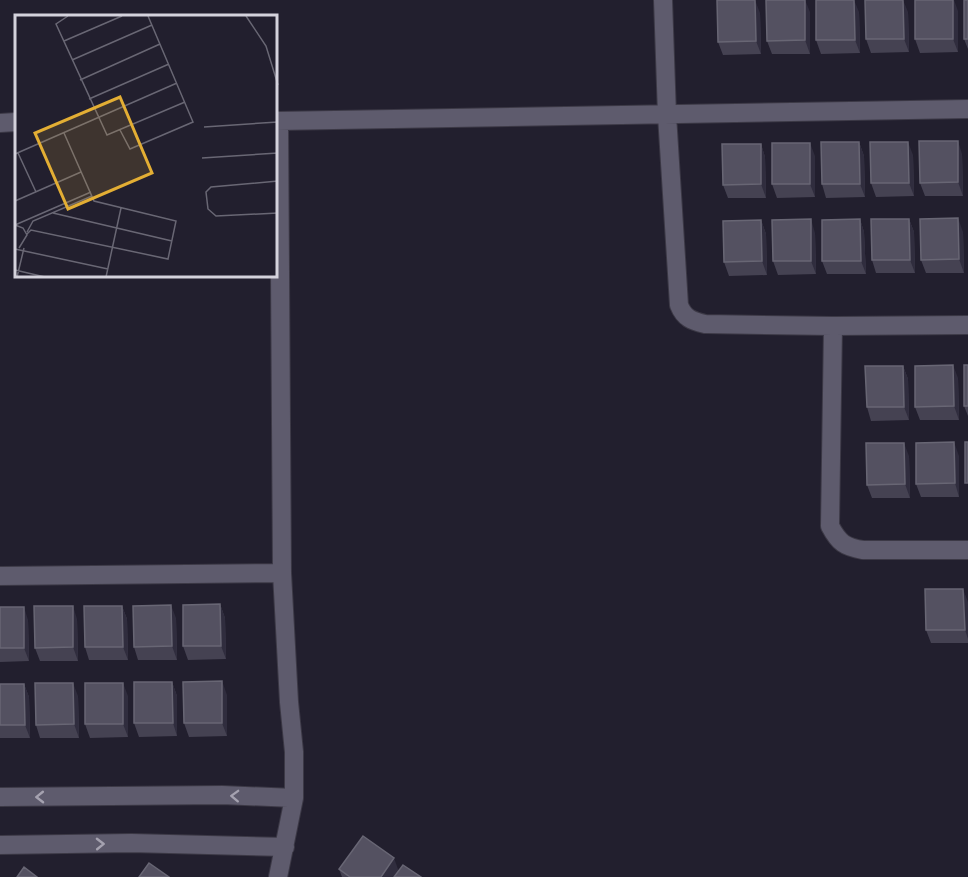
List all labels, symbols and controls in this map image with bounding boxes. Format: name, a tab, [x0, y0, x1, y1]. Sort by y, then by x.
inset map	[15, 15, 278, 278]
one-way arrow	[231, 789, 240, 802]
one-way arrow	[36, 791, 45, 803]
one-way arrow	[96, 837, 105, 850]

